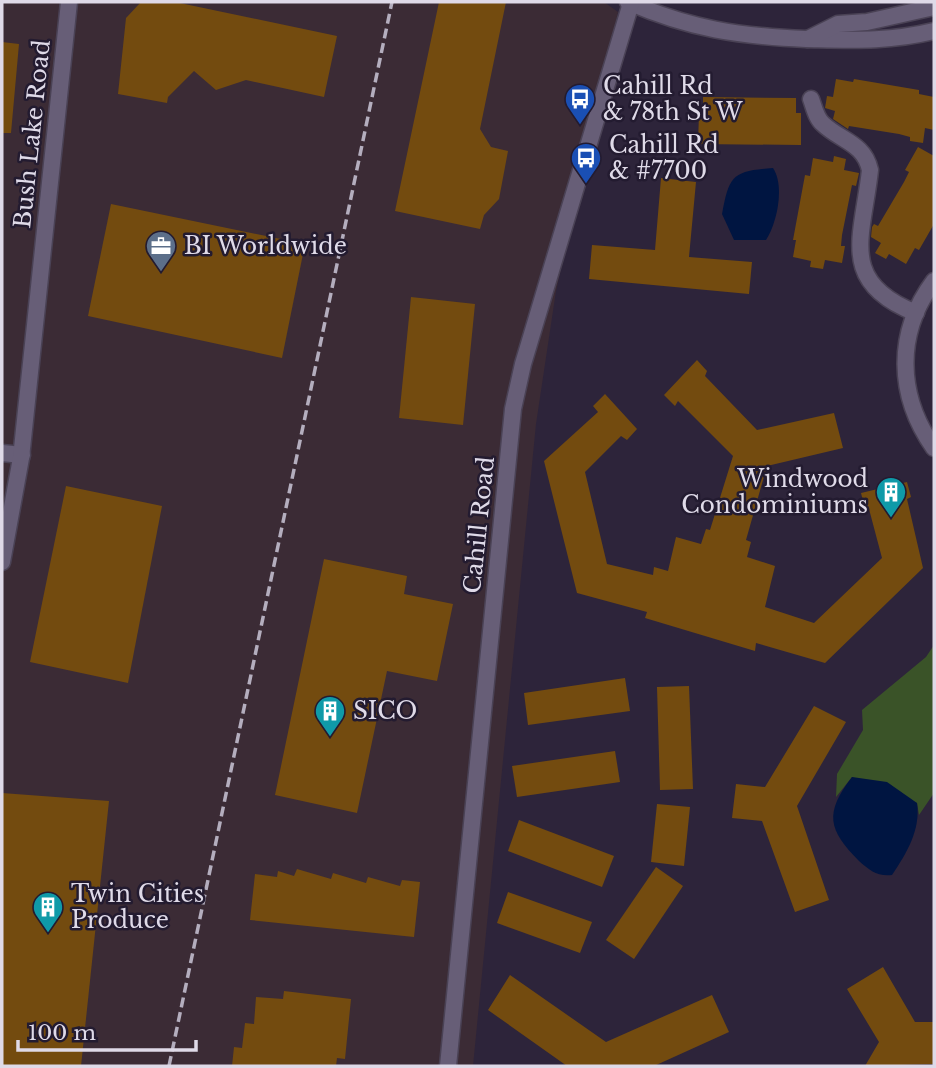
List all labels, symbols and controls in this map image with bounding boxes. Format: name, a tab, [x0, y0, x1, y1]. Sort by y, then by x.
street label: Bush Lake Road	[8, 38, 56, 230]
place label: Cahill Rd & 78th St W	[603, 72, 743, 126]
bus stop icon: Cahill Rd & 78th St W	[563, 82, 597, 126]
place label: Cahill Rd & #7700	[609, 131, 719, 185]
bus stop icon: Cahill Rd & #7700	[569, 141, 603, 185]
office icon: BI Worldwide	[144, 229, 178, 273]
place label: BI Worldwide	[184, 232, 347, 260]
street label: Cahill Road	[458, 455, 500, 595]
place label: Windwood Condominiums	[681, 465, 868, 519]
building icon: Windwood Condominiums	[874, 475, 908, 519]
building icon: SICO	[313, 694, 347, 738]
place label: SICO	[353, 697, 417, 725]
place label: Twin Cities Produce	[71, 880, 204, 934]
building icon: Twin Cities Produce	[31, 890, 65, 934]
scale bar	[18, 1009, 196, 1052]
text: 100 m	[28, 1020, 96, 1046]

